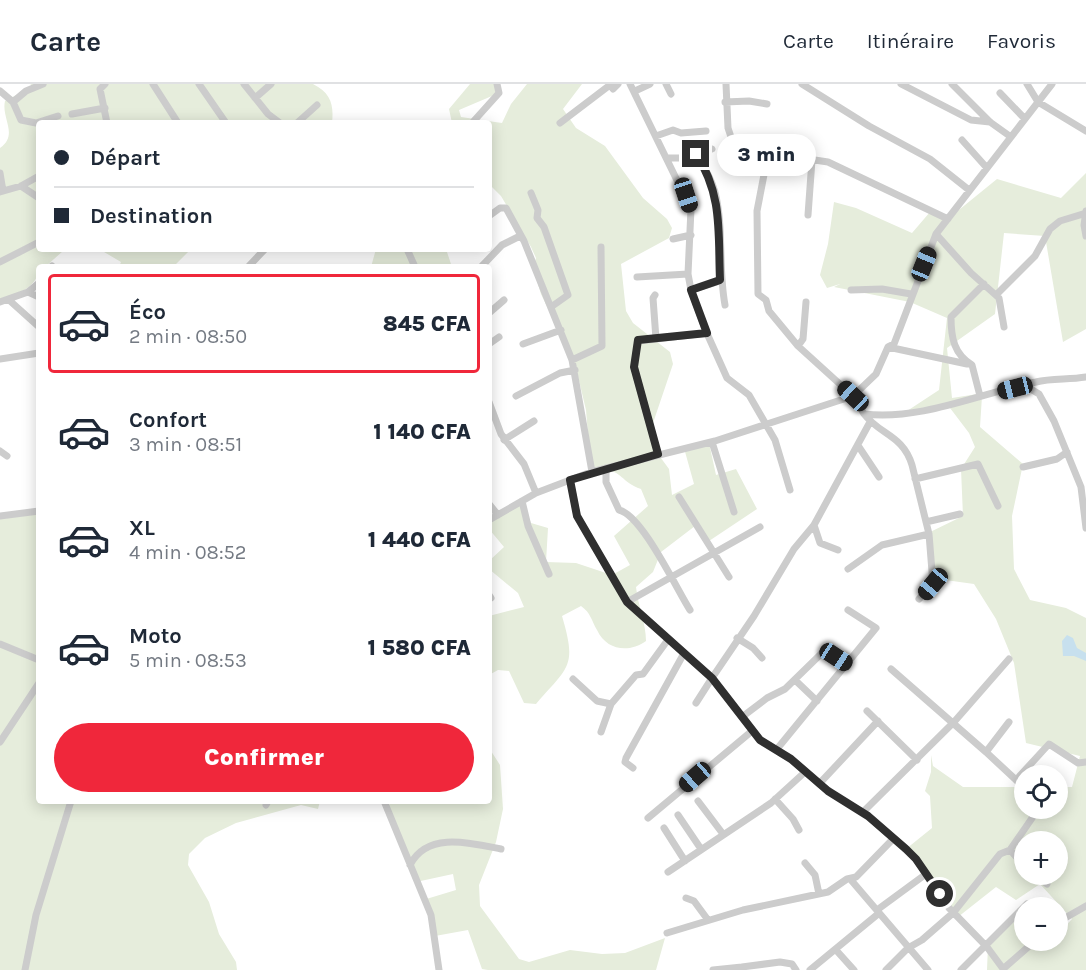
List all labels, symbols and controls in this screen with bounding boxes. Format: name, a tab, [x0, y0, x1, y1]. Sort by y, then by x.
text: Carte	[30, 25, 101, 58]
text: Carte	[783, 29, 834, 53]
text: Itinéraire	[867, 29, 954, 53]
text: Favoris	[987, 29, 1056, 53]
callout: 3 min	[717, 133, 816, 175]
route end	[682, 140, 709, 167]
text: 3 min	[738, 143, 795, 166]
text: Départ	[90, 145, 160, 171]
car	[672, 175, 700, 215]
text: Destination	[90, 203, 213, 229]
car	[909, 244, 939, 284]
icon: car	[57, 297, 111, 351]
text: Éco	[129, 299, 166, 325]
text: 845 CFA	[383, 311, 471, 337]
text: 2 min · 08:50	[129, 325, 247, 348]
car	[995, 375, 1035, 401]
car	[834, 377, 872, 415]
icon: car	[57, 405, 111, 459]
text: Confort	[129, 407, 207, 433]
text: 1 140 CFA	[373, 419, 471, 445]
text: 3 min · 08:51	[129, 433, 242, 456]
icon: car	[57, 513, 111, 567]
text: XL	[129, 515, 155, 541]
text: 1 440 CFA	[368, 527, 471, 553]
text: 4 min · 08:52	[129, 541, 246, 564]
car	[915, 564, 951, 604]
icon: car	[57, 621, 111, 675]
text: Moto	[129, 623, 182, 649]
text: 1 580 CFA	[367, 635, 471, 661]
car	[816, 640, 856, 674]
text: 5 min · 08:53	[129, 649, 247, 672]
button: Confirmer	[54, 723, 474, 792]
car	[676, 758, 714, 796]
map controls	[1014, 765, 1068, 951]
button: locate	[1014, 765, 1068, 819]
button: +	[1014, 831, 1068, 885]
route start	[926, 880, 953, 907]
button: −	[1014, 897, 1068, 951]

